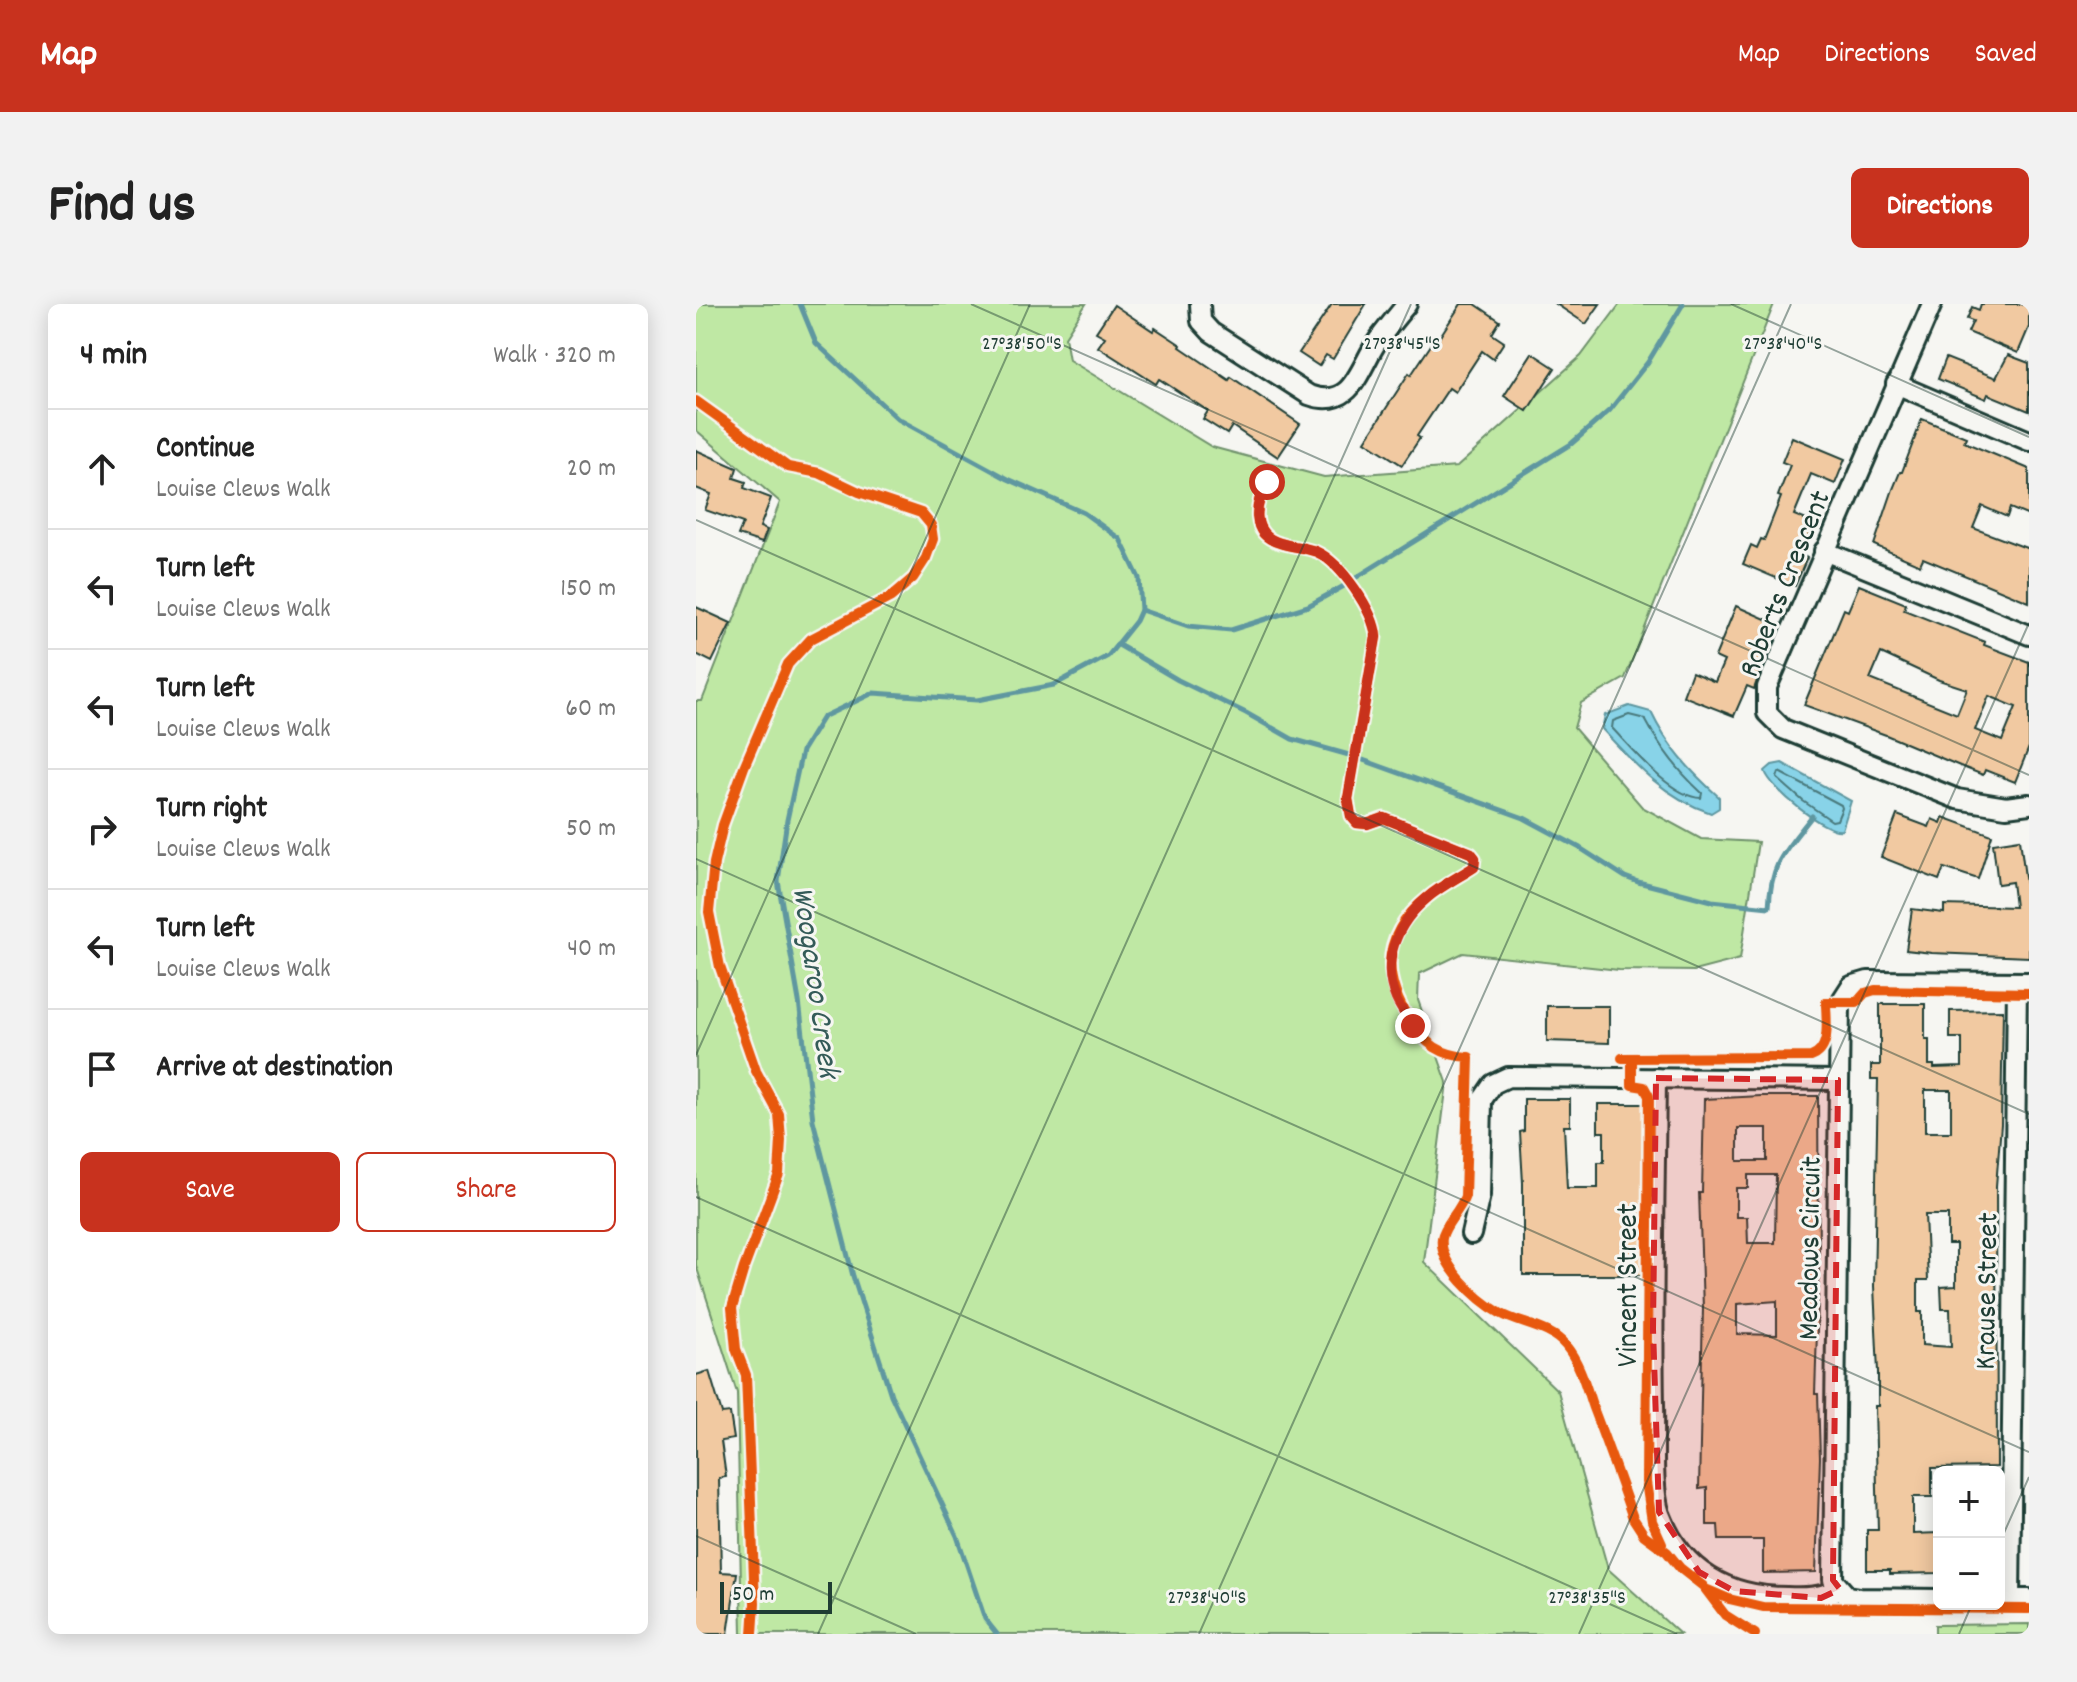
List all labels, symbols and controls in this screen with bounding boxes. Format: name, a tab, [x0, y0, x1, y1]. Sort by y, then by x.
text: Map	[40, 29, 98, 84]
text: Map	[1738, 36, 1780, 76]
text: Directions	[1824, 36, 1930, 76]
text: Saved	[1974, 36, 2037, 76]
text: Find us	[48, 168, 196, 248]
button: Directions	[1851, 168, 2029, 248]
text: 27°38'50"S	[982, 331, 1062, 359]
text: 27°38'45"S	[1363, 331, 1441, 359]
text: 27°38'40"S	[1744, 331, 1822, 359]
text: 4 min	[80, 332, 147, 381]
text: Walk · 320 m	[493, 338, 616, 375]
text: Continue	[156, 429, 255, 472]
icon: ahead	[80, 447, 124, 491]
text: 20 m	[567, 451, 616, 488]
route start	[1249, 464, 1285, 500]
text: Louise Clews Walk	[156, 472, 331, 509]
street label: Roberts Crescent	[1730, 485, 1844, 684]
text: Turn left	[156, 549, 255, 592]
icon: left	[80, 567, 124, 611]
text: 150 m	[560, 571, 616, 608]
text: Louise Clews Walk	[156, 592, 331, 629]
text: Turn left	[156, 669, 255, 712]
icon: left	[80, 687, 124, 731]
text: 60 m	[565, 691, 616, 728]
text: Louise Clews Walk	[156, 712, 331, 749]
text: Turn right	[156, 789, 267, 832]
icon: right	[80, 807, 124, 851]
text: 50 m	[566, 811, 616, 848]
text: Louise Clews Walk	[156, 832, 331, 869]
water label: Woogaroo Creek	[777, 884, 850, 1084]
text: Turn left	[156, 909, 255, 952]
icon: left	[80, 927, 124, 971]
text: 40 m	[567, 931, 616, 968]
text: Louise Clews Walk	[156, 952, 331, 989]
route end	[1395, 1008, 1431, 1044]
icon: arrive	[80, 1047, 124, 1091]
text: Arrive at destination	[156, 1048, 393, 1091]
button: Save	[80, 1152, 340, 1232]
button: Share	[356, 1152, 616, 1232]
street label: Meadows Circuit	[1789, 1156, 1836, 1340]
street label: Vincent Street	[1609, 1203, 1652, 1367]
street label: Krause Street	[1967, 1212, 2012, 1370]
map controls	[1933, 1466, 2005, 1610]
button: +	[1933, 1466, 2005, 1538]
button: −	[1933, 1538, 2005, 1610]
scale bar	[720, 1578, 832, 1614]
text: 50 m	[732, 1580, 774, 1611]
text: 27°38'40"S	[1168, 1585, 1246, 1613]
text: 27°38'35"S	[1548, 1585, 1626, 1613]

